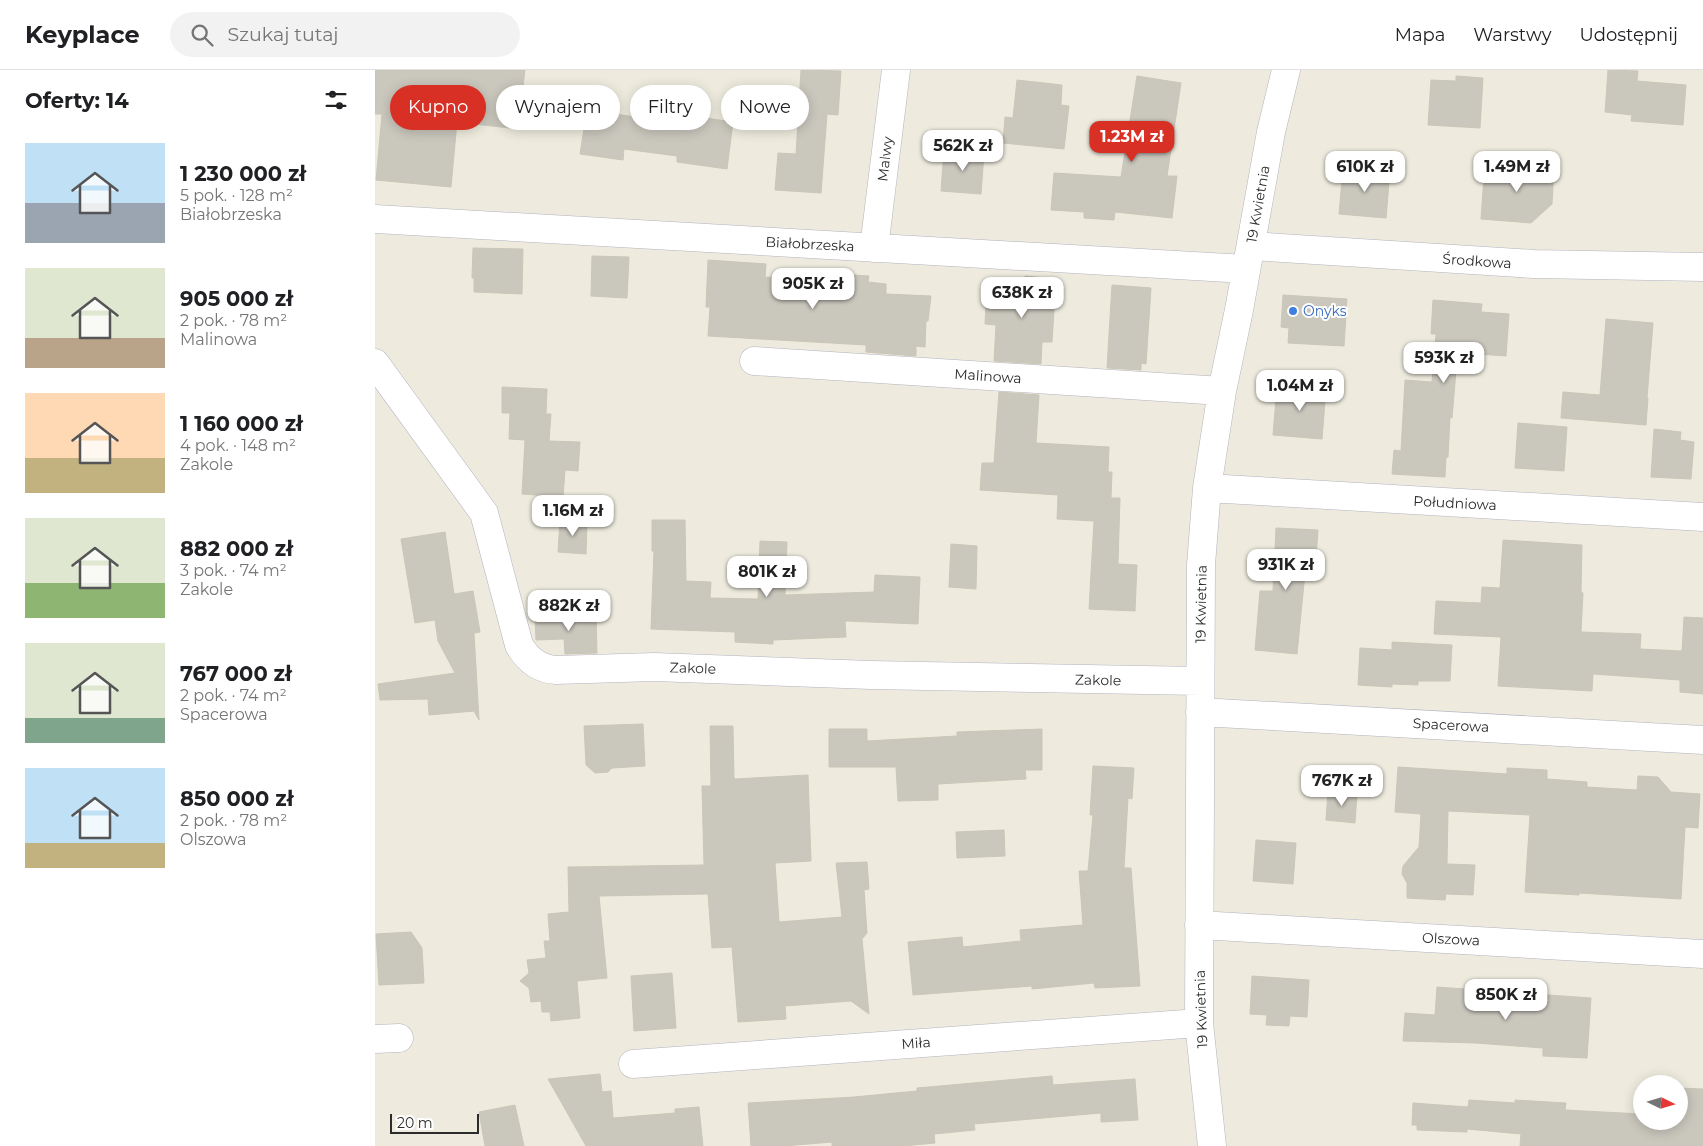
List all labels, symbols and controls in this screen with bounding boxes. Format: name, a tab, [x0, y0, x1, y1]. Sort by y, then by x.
search box	[170, 12, 520, 57]
text: Keyplace	[25, 20, 140, 49]
icon: search	[188, 21, 216, 49]
text: Szukaj tutaj	[228, 23, 339, 46]
text: Mapa	[1395, 24, 1445, 46]
text: Warstwy	[1473, 24, 1551, 46]
text: Udostępnij	[1579, 24, 1678, 46]
chip: Kupno	[390, 85, 486, 130]
chip: Wynajem	[496, 85, 620, 130]
chip: Filtry	[630, 85, 711, 130]
chip: Nowe	[721, 85, 809, 130]
icon: filters	[322, 86, 350, 114]
text: Oferty: 14	[25, 88, 129, 113]
pin: 1.23M zł	[1080, 121, 1184, 163]
text: 1.23M zł	[1100, 127, 1164, 146]
pin: 562K zł	[917, 129, 1009, 172]
street label: Malwy	[873, 135, 897, 183]
text: 562K zł	[933, 136, 993, 155]
pin: 610K zł	[1319, 150, 1411, 193]
pin: 1.49M zł	[1465, 150, 1569, 193]
text: 610K zł	[1336, 157, 1394, 176]
text: 1.49M zł	[1484, 157, 1550, 176]
text: 1 230 000 zł	[180, 161, 306, 186]
icon: home	[65, 163, 125, 223]
street label: 19 Kwietnia	[1242, 164, 1274, 244]
text: 5 pok. · 128 m²	[180, 186, 293, 205]
text: Białobrzeska	[180, 205, 282, 224]
street label: Białobrzeska	[765, 233, 855, 255]
street label: Środkowa	[1442, 250, 1512, 272]
pin: 905K zł	[767, 268, 859, 310]
text: 905K zł	[783, 274, 843, 293]
pin: 638K zł	[976, 276, 1068, 319]
text: 638K zł	[992, 283, 1052, 302]
text: 905 000 zł	[180, 286, 293, 311]
icon: home	[65, 288, 125, 348]
place label: Onyks	[1303, 302, 1347, 320]
marker: Onyks	[1287, 305, 1299, 317]
text: 2 pok. · 78 m²	[180, 311, 287, 330]
text: Malinowa	[180, 330, 257, 349]
pin: 593K zł	[1398, 342, 1490, 384]
text: 593K zł	[1414, 348, 1474, 367]
street label: Malinowa	[954, 365, 1022, 387]
pin: 1.04M zł	[1248, 370, 1352, 412]
text: 1.04M zł	[1267, 376, 1333, 395]
text: 1 160 000 zł	[180, 411, 303, 436]
icon: home	[65, 413, 125, 473]
text: 4 pok. · 148 m²	[180, 436, 296, 455]
text: Zakole	[180, 455, 233, 474]
street label: Południowa	[1413, 492, 1497, 514]
pin: 1.16M zł	[521, 494, 625, 537]
text: 1.16M zł	[543, 501, 603, 520]
text: 882 000 zł	[180, 536, 293, 561]
icon: home	[65, 538, 125, 598]
pin: 931K zł	[1240, 548, 1332, 591]
text: 931K zł	[1258, 555, 1314, 574]
pin: 801K zł	[721, 556, 813, 598]
text: 3 pok. · 74 m²	[180, 561, 287, 580]
text: 801K zł	[738, 562, 796, 581]
street label: 19 Kwietnia	[1191, 565, 1211, 643]
text: Zakole	[180, 580, 233, 599]
pin: 882K zł	[523, 590, 615, 632]
text: 882K zł	[539, 596, 599, 615]
street label: Zakole	[669, 658, 717, 678]
text: 767 000 zł	[180, 661, 292, 686]
icon: home	[65, 663, 125, 723]
street label: Zakole	[1075, 671, 1121, 689]
text: 2 pok. · 74 m²	[180, 686, 287, 705]
text: Spacerowa	[180, 705, 268, 724]
street label: Spacerowa	[1412, 714, 1490, 736]
pin: 767K zł	[1296, 764, 1388, 807]
text: 767K zł	[1312, 771, 1372, 790]
text: 850 000 zł	[180, 786, 294, 811]
icon: home	[65, 788, 125, 848]
text: 2 pok. · 78 m²	[180, 811, 287, 830]
text: Olszowa	[180, 830, 247, 849]
street label: Olszowa	[1421, 928, 1481, 950]
street label: 19 Kwietnia	[1191, 970, 1211, 1048]
pin: 850K zł	[1460, 978, 1552, 1021]
text: 850K zł	[1475, 985, 1537, 1004]
street label: Miła	[901, 1033, 931, 1053]
north arrow	[1633, 1075, 1687, 1130]
map controls	[1633, 1075, 1688, 1130]
scale bar	[390, 1111, 479, 1134]
text: 20 m	[397, 1114, 433, 1132]

